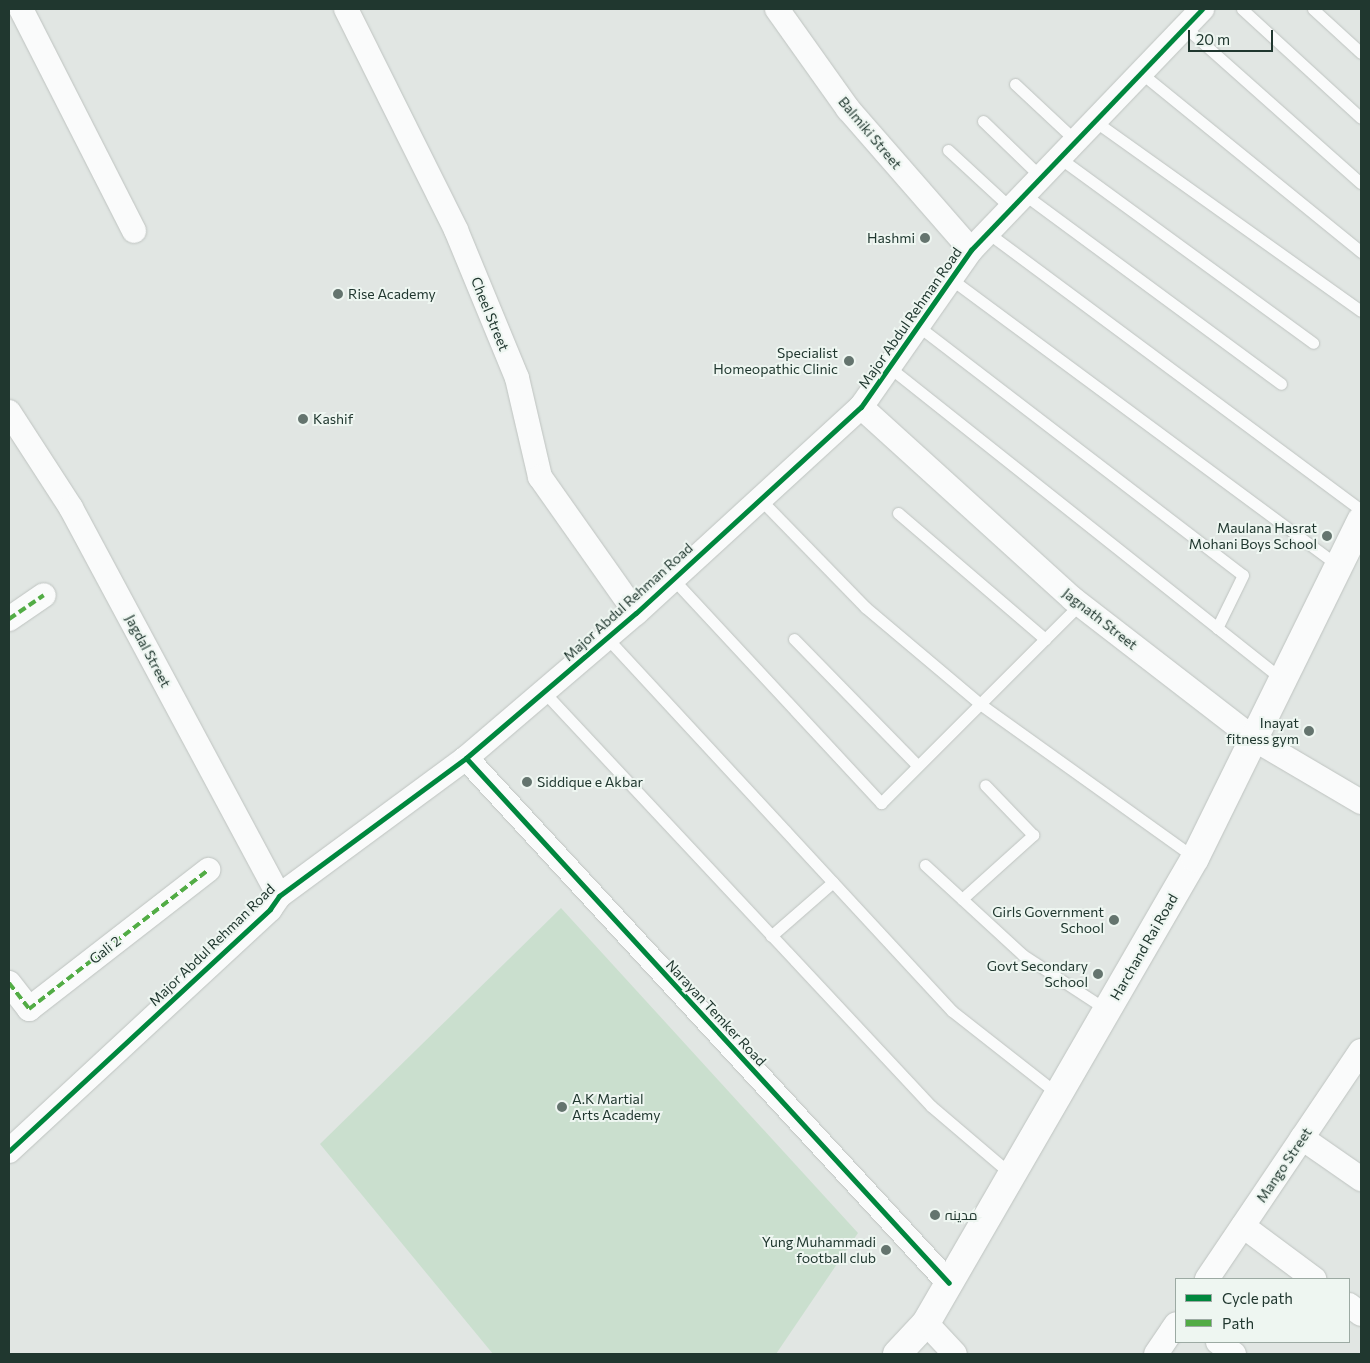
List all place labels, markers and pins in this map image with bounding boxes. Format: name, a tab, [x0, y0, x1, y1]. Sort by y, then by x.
place label: Hashmi	[867, 230, 915, 246]
marker: Hashmi	[919, 232, 931, 244]
place label: Rise Academy	[348, 286, 436, 302]
marker: Rise Academy	[332, 288, 344, 300]
place label: Specialist Homeopathic Clinic	[713, 345, 838, 378]
marker: Specialist Homeopathic Clinic	[842, 354, 856, 368]
place label: Kashif	[313, 411, 353, 427]
marker: Kashif	[297, 413, 309, 425]
place label: Maulana Hasrat Mohani Boys School	[1189, 520, 1317, 552]
marker: Maulana Hasrat Mohani Boys School	[1321, 530, 1333, 542]
place label: Inayat fitness gym	[1226, 715, 1299, 748]
marker: Inayat fitness gym	[1303, 725, 1315, 737]
place label: Siddique e Akbar	[537, 774, 643, 790]
marker: Siddique e Akbar	[521, 776, 533, 788]
place label: Girls Government School	[992, 904, 1104, 936]
marker: Girls Government School	[1108, 914, 1120, 926]
place label: Govt Secondary School	[987, 958, 1088, 990]
marker: Govt Secondary School	[1092, 968, 1104, 980]
place label: A.K Martial Arts Academy	[572, 1091, 660, 1124]
marker: A.K Martial Arts Academy	[556, 1101, 568, 1113]
place label: مدینہ	[945, 1207, 977, 1223]
marker: مدینہ	[929, 1209, 941, 1221]
place label: Yung Muhammadi football club	[762, 1234, 876, 1266]
marker: Yung Muhammadi football club	[880, 1244, 892, 1256]

